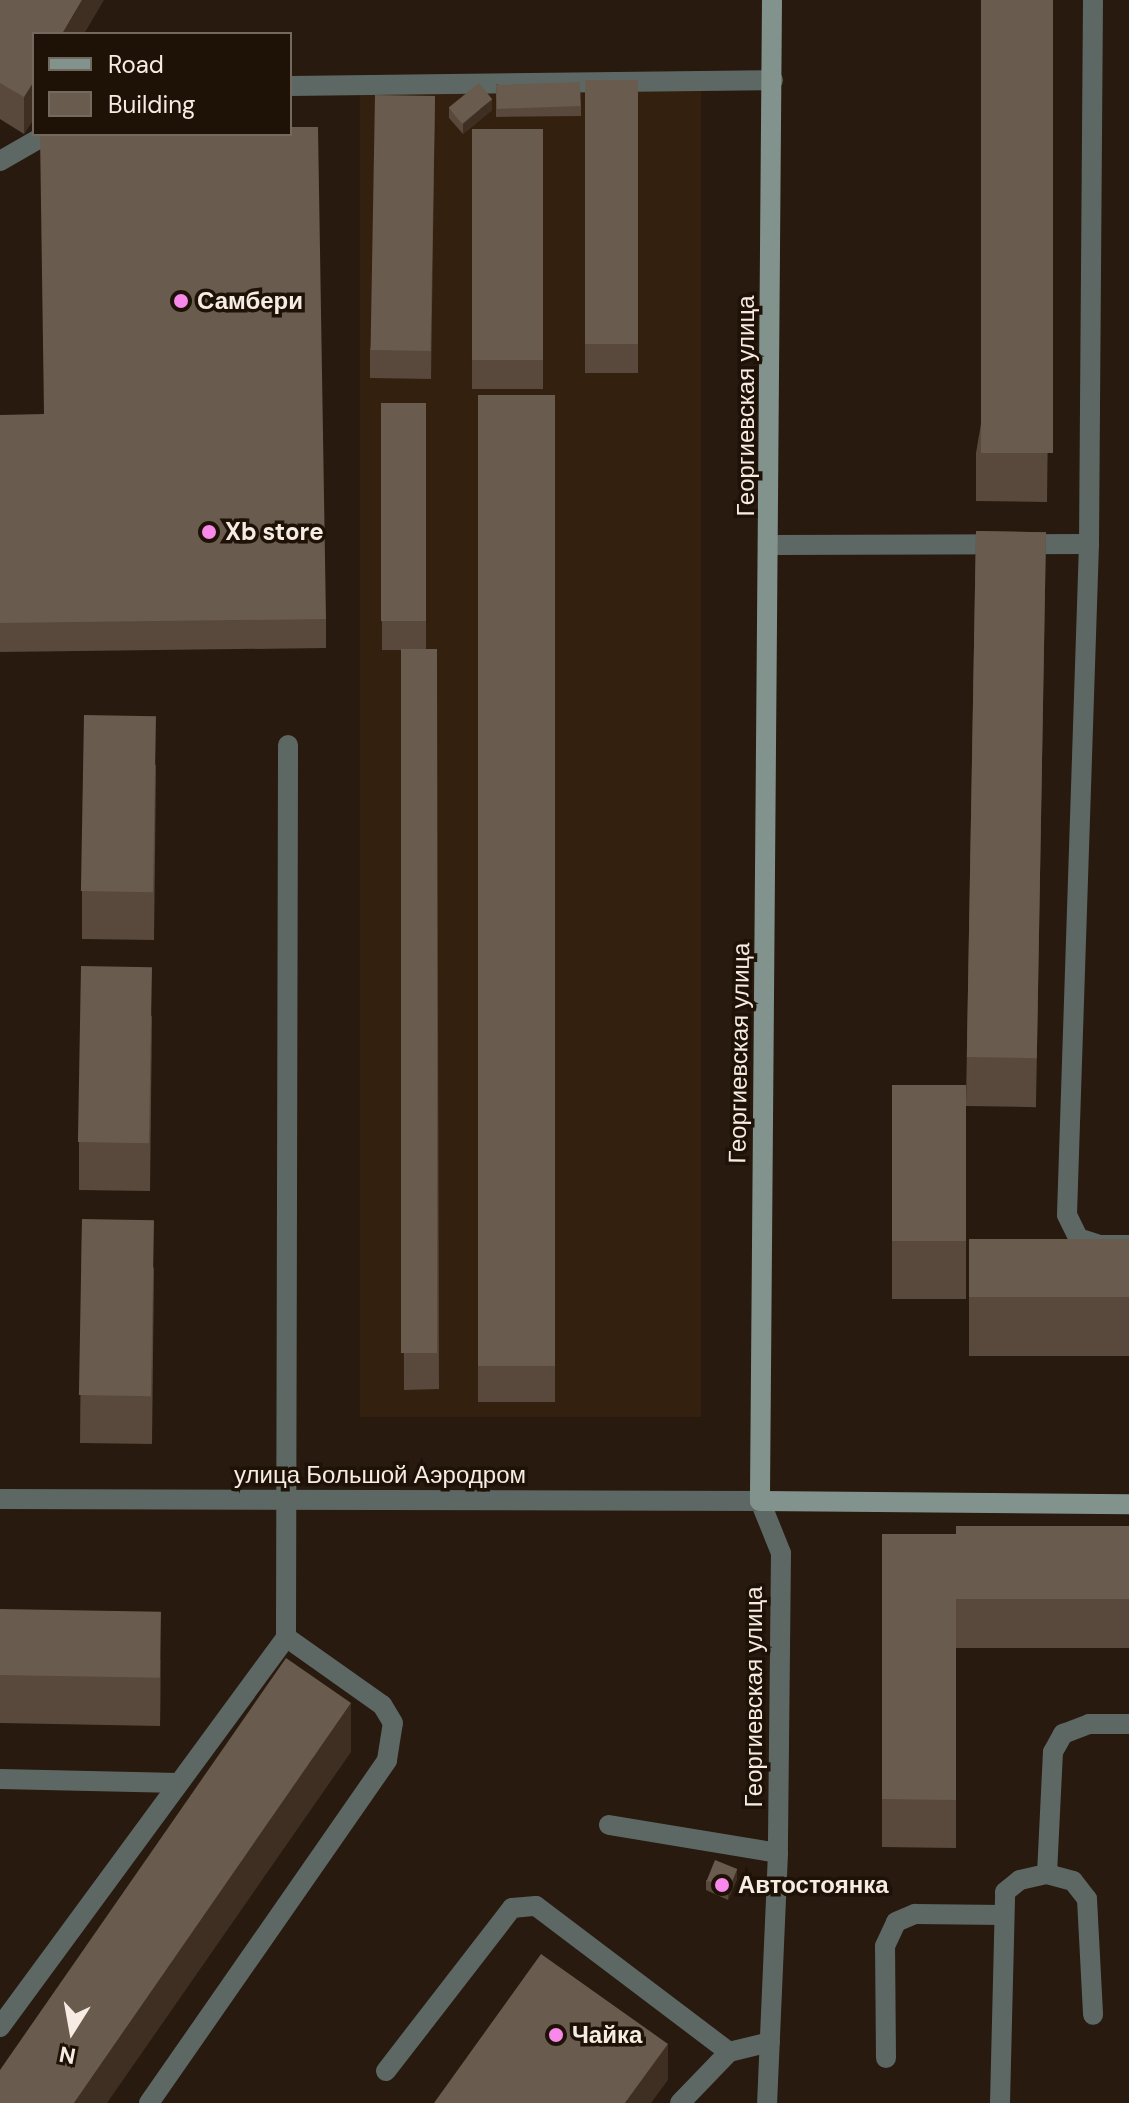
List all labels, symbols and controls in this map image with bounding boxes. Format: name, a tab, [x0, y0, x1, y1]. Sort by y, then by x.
legend	[32, 32, 292, 136]
text: Road	[108, 49, 164, 80]
text: Building	[108, 89, 195, 120]
place label: Самбери	[197, 287, 303, 315]
marker: Самбери	[172, 292, 190, 310]
street label: Георгиевская улица	[732, 295, 760, 517]
place label: Xb store	[225, 518, 324, 546]
marker: Xb store	[200, 523, 218, 541]
street label: Георгиевская улица	[723, 942, 755, 1164]
street label: улица Большой Аэродром	[234, 1461, 526, 1489]
street label: Георгиевская улица	[740, 1586, 768, 1808]
place label: Автостоянка	[738, 1871, 889, 1899]
marker: Автостоянка	[713, 1876, 731, 1894]
north arrow	[32, 1991, 112, 2071]
place label: Чайка	[572, 2021, 642, 2049]
marker: Чайка	[547, 2026, 565, 2044]
text: N	[57, 2039, 78, 2071]

